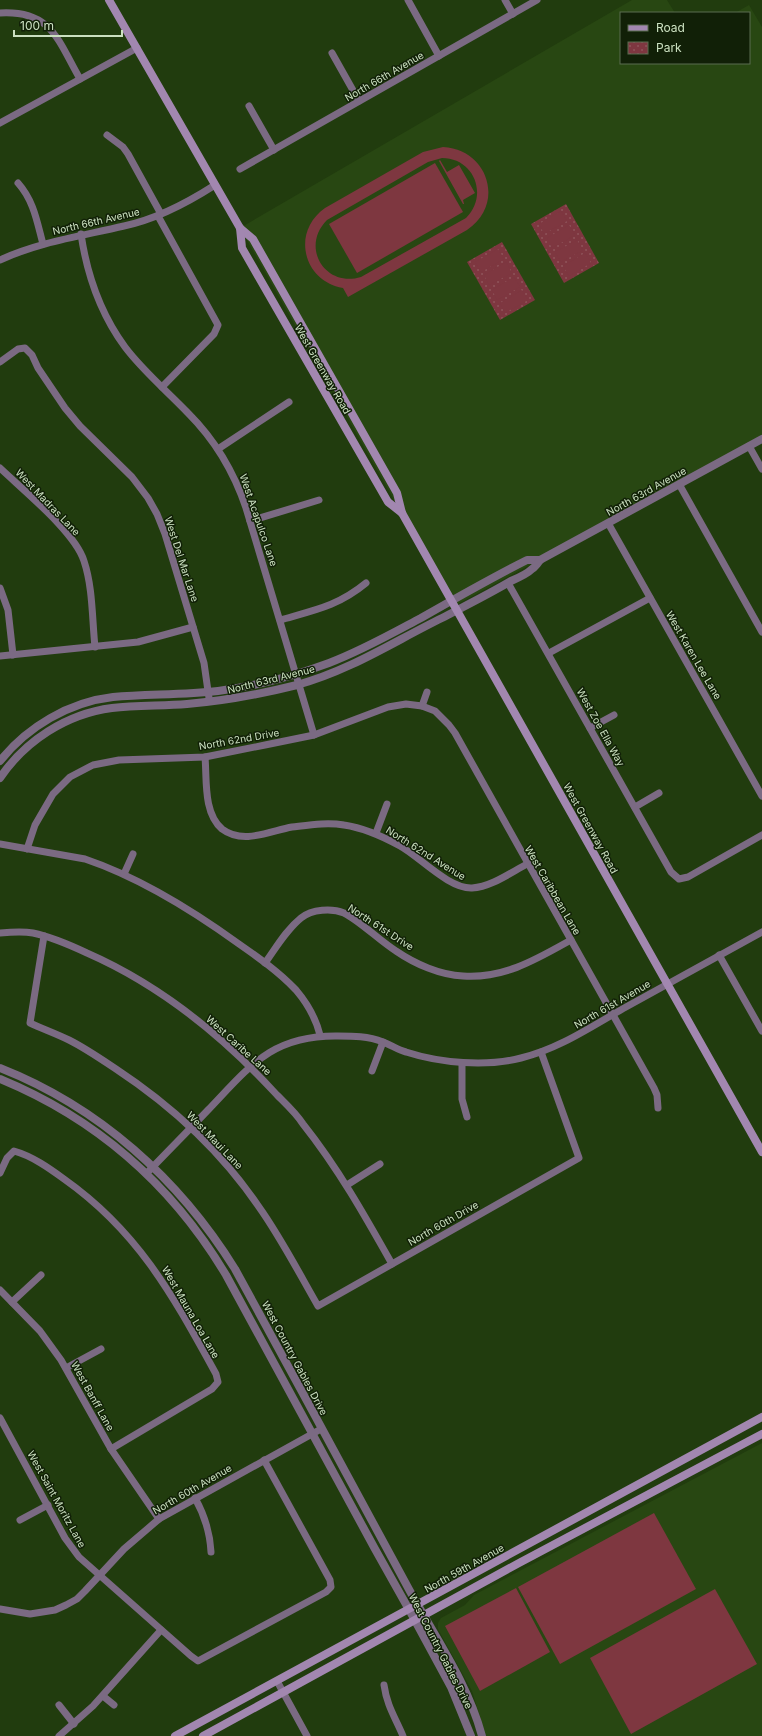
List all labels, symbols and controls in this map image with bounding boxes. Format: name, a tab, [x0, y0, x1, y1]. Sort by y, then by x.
scale bar	[14, 12, 122, 38]
legend	[620, 12, 750, 64]
text: 100 m	[20, 18, 54, 33]
text: Road	[656, 20, 685, 35]
text: Park	[656, 40, 682, 55]
street label: North 66th Avenue	[342, 48, 426, 103]
street label: North 66th Avenue	[51, 205, 141, 237]
street label: West Greenway Road	[292, 322, 354, 416]
street label: North 63rd Avenue	[604, 464, 688, 518]
street label: West Madras Lane	[13, 466, 83, 538]
street label: West Acapulco Lane	[238, 472, 280, 568]
street label: West Del Mar Lane	[163, 515, 202, 603]
street label: West Karen Lee Lane	[664, 609, 724, 702]
street label: North 63rd Avenue	[226, 662, 316, 696]
street label: West Zoe Ella Way	[575, 686, 628, 768]
street label: North 62nd Drive	[198, 726, 280, 752]
street label: West Greenway Road	[561, 781, 621, 875]
street label: North 62nd Avenue	[384, 824, 468, 882]
street label: West Caribbean Lane	[522, 843, 584, 937]
street label: North 61st Drive	[346, 901, 416, 953]
street label: North 61st Avenue	[572, 977, 652, 1031]
street label: West Caribe Lane	[204, 1013, 274, 1078]
street label: West Maui Lane	[185, 1109, 246, 1171]
street label: North 60th Drive	[406, 1198, 480, 1248]
street label: West Mauna Loa Lane	[160, 1264, 222, 1360]
street label: West Country Gables Drive	[260, 1299, 330, 1417]
street label: West Banff Lane	[69, 1359, 117, 1433]
street label: West Saint Moritz Lane	[25, 1448, 89, 1550]
street label: North 60th Avenue	[150, 1461, 234, 1517]
street label: North 59th Avenue	[422, 1541, 506, 1595]
street label: West Country Gables Drive	[407, 1591, 475, 1711]

